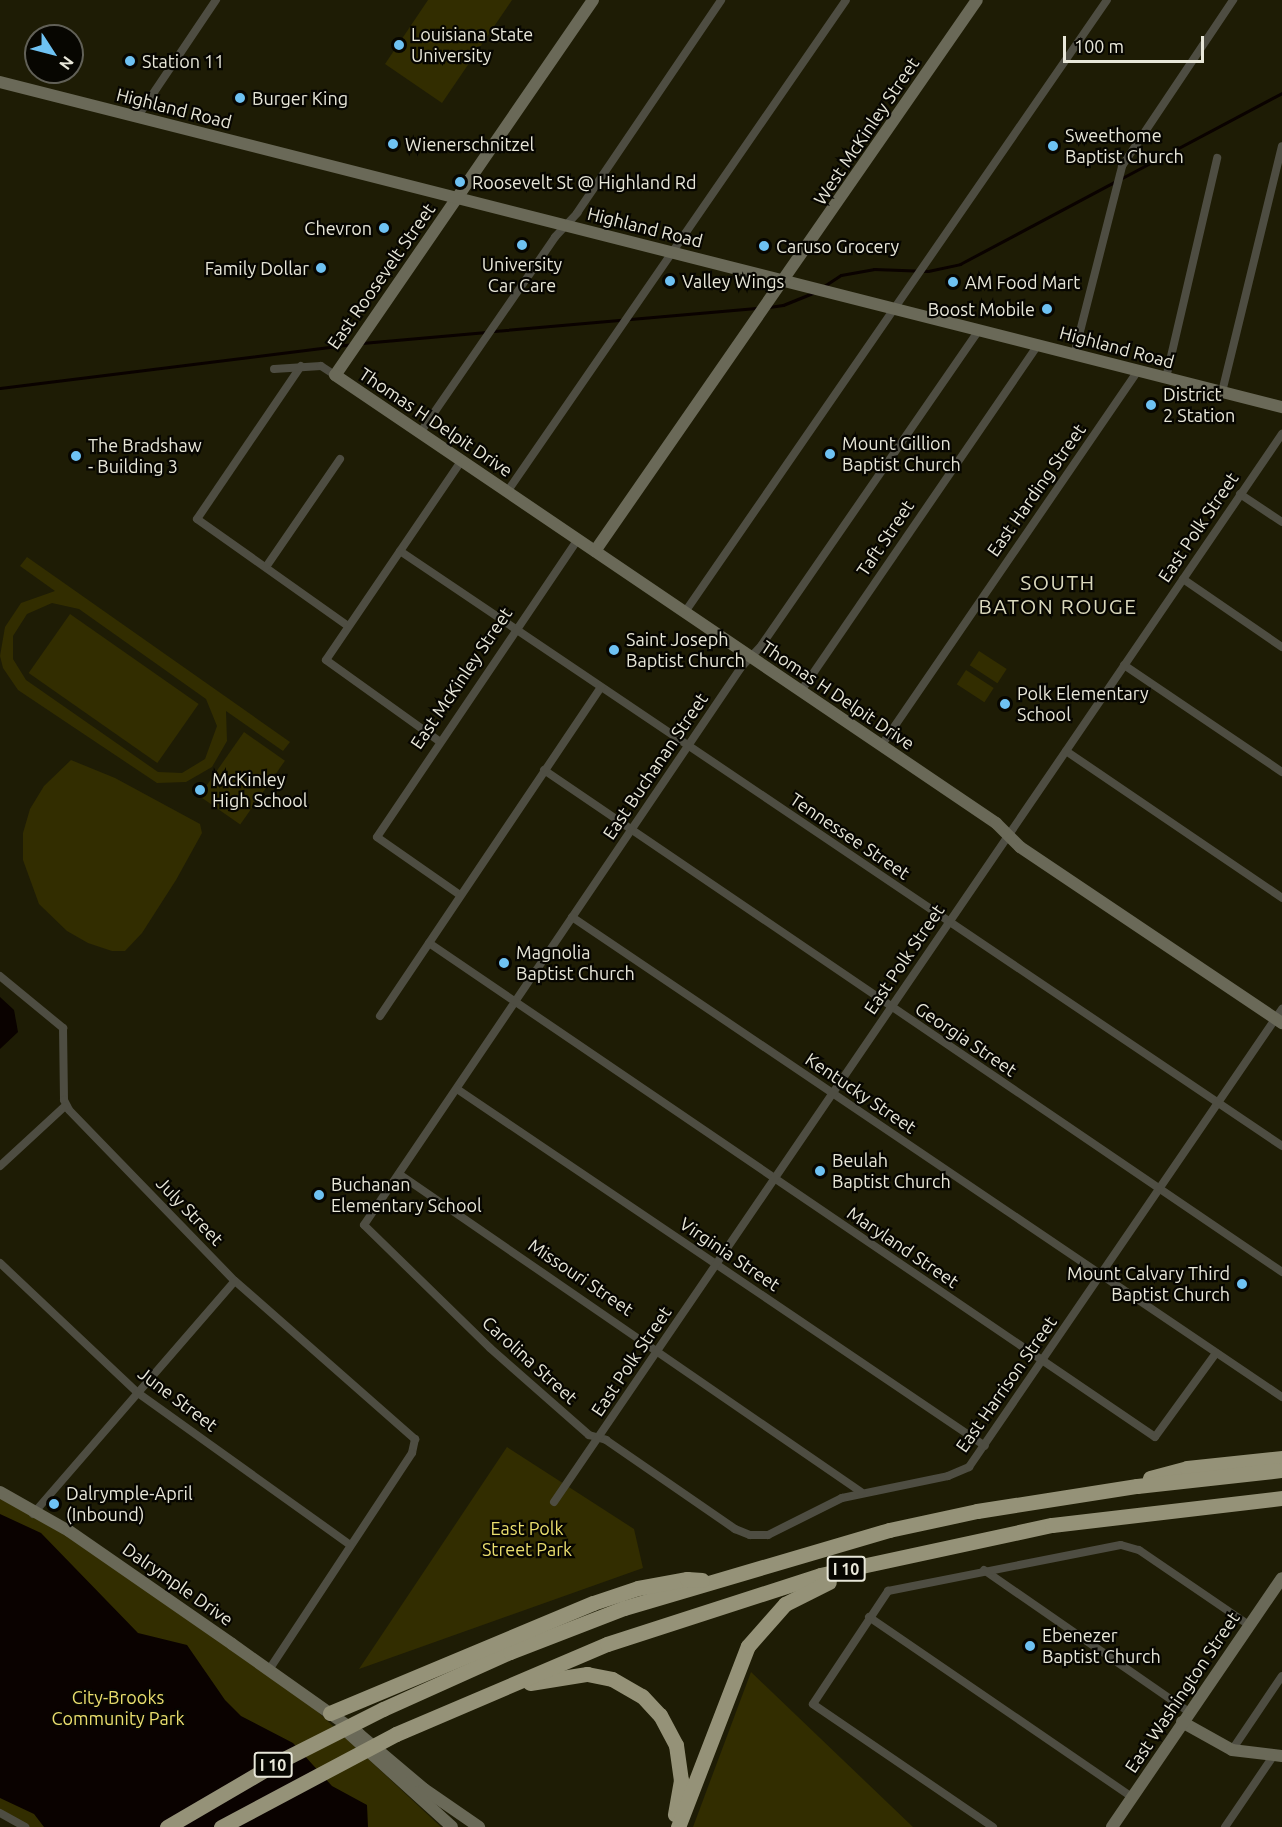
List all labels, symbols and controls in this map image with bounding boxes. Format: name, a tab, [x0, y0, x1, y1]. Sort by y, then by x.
north arrow	[24, 24, 84, 84]
place label: Louisiana State University	[411, 24, 533, 66]
scale bar	[1066, 24, 1207, 62]
text: 100 m	[1074, 36, 1124, 56]
marker: Louisiana State University	[392, 38, 406, 52]
place label: Station 11	[142, 50, 224, 72]
text: N	[56, 53, 78, 74]
street label: West McKinley Street	[809, 53, 923, 209]
marker: Station 11	[123, 54, 137, 68]
street label: Highland Road	[114, 83, 234, 133]
place label: Burger King	[252, 87, 348, 109]
marker: Burger King	[233, 91, 247, 105]
place label: Sweethome Baptist Church	[1065, 125, 1184, 168]
place label: Wienerschnitzel	[405, 133, 534, 155]
marker: Wienerschnitzel	[386, 137, 400, 151]
marker: Sweethome Baptist Church	[1046, 139, 1060, 153]
place label: Roosevelt St @ Highland Rd	[472, 171, 697, 193]
marker: Roosevelt St @ Highland Rd	[453, 175, 467, 189]
street label: East Roosevelt Street	[322, 199, 440, 353]
street label: Highland Road	[585, 202, 705, 252]
place label: Chevron	[304, 217, 372, 239]
marker: Chevron	[377, 221, 391, 235]
place label: Caruso Grocery	[776, 235, 899, 257]
marker: University Car Care	[515, 238, 529, 252]
marker: Caruso Grocery	[757, 239, 771, 253]
place label: University Car Care	[482, 254, 562, 296]
place label: Family Dollar	[205, 257, 309, 279]
marker: Family Dollar	[314, 261, 328, 275]
place label: Valley Wings	[682, 270, 784, 292]
place label: AM Food Mart	[965, 271, 1080, 293]
marker: Valley Wings	[663, 274, 677, 288]
marker: AM Food Mart	[946, 275, 960, 289]
place label: Boost Mobile	[928, 298, 1035, 320]
marker: Boost Mobile	[1040, 302, 1054, 316]
street label: Highland Road	[1057, 321, 1177, 373]
street label: Thomas H Delpit Drive	[355, 363, 517, 481]
place label: District 2 Station	[1163, 384, 1235, 426]
marker: District 2 Station	[1144, 398, 1158, 412]
street label: East Harding Street	[982, 420, 1090, 560]
place label: Mount Gillion Baptist Church	[842, 433, 961, 476]
place label: The Bradshaw - Building 3	[88, 435, 202, 478]
marker: Mount Gillion Baptist Church	[823, 447, 837, 461]
marker: The Bradshaw - Building 3	[69, 449, 83, 463]
street label: East Polk Street	[1153, 468, 1243, 586]
street label: Taft Street	[852, 496, 918, 580]
district label: SOUTH BATON ROUGE	[978, 569, 1138, 619]
street label: East McKinley Street	[406, 603, 516, 753]
place label: Saint Joseph Baptist Church	[626, 629, 745, 672]
street label: Thomas H Delpit Drive	[757, 636, 919, 754]
marker: Saint Joseph Baptist Church	[607, 643, 621, 657]
place label: Polk Elementary School	[1017, 683, 1149, 726]
street label: East Buchanan Street	[598, 689, 712, 843]
marker: Polk Elementary School	[998, 697, 1012, 711]
place label: McKinley High School	[212, 769, 308, 812]
marker: McKinley High School	[193, 783, 207, 797]
street label: Tennessee Street	[786, 788, 914, 884]
street label: East Polk Street	[859, 900, 949, 1018]
place label: Magnolia Baptist Church	[516, 942, 635, 984]
marker: Magnolia Baptist Church	[497, 956, 511, 970]
street label: Georgia Street	[911, 997, 1021, 1081]
street label: Kentucky Street	[802, 1048, 920, 1138]
place label: Beulah Baptist Church	[832, 1150, 951, 1192]
marker: Beulah Baptist Church	[813, 1164, 827, 1178]
street label: July Street	[152, 1172, 228, 1250]
place label: Buchanan Elementary School	[331, 1174, 482, 1216]
marker: Buchanan Elementary School	[312, 1188, 326, 1202]
street label: Maryland Street	[843, 1202, 963, 1292]
street label: Virginia Street	[676, 1213, 784, 1295]
street label: Missouri Street	[524, 1234, 638, 1320]
place label: Mount Calvary Third Baptist Church	[1067, 1263, 1230, 1306]
marker: Mount Calvary Third Baptist Church	[1235, 1277, 1249, 1291]
street label: East Polk Street	[586, 1302, 676, 1420]
street label: Carolina Street	[478, 1312, 582, 1408]
street label: East Harrison Street	[951, 1312, 1061, 1456]
street label: June Street	[134, 1362, 222, 1436]
place label: Dalrymple-April (Inbound)	[66, 1483, 193, 1526]
marker: Dalrymple-April (Inbound)	[47, 1497, 61, 1511]
park label: East Polk Street Park	[482, 1518, 572, 1561]
street label: Dalrymple Drive	[119, 1538, 237, 1630]
road number: I 10	[826, 1556, 866, 1582]
street label: East Washington Street	[1120, 1608, 1244, 1776]
place label: Ebenezer Baptist Church	[1042, 1625, 1161, 1668]
marker: Ebenezer Baptist Church	[1023, 1639, 1037, 1653]
park label: City-Brooks Community Park	[51, 1687, 185, 1730]
road number: I 10	[254, 1752, 292, 1778]

